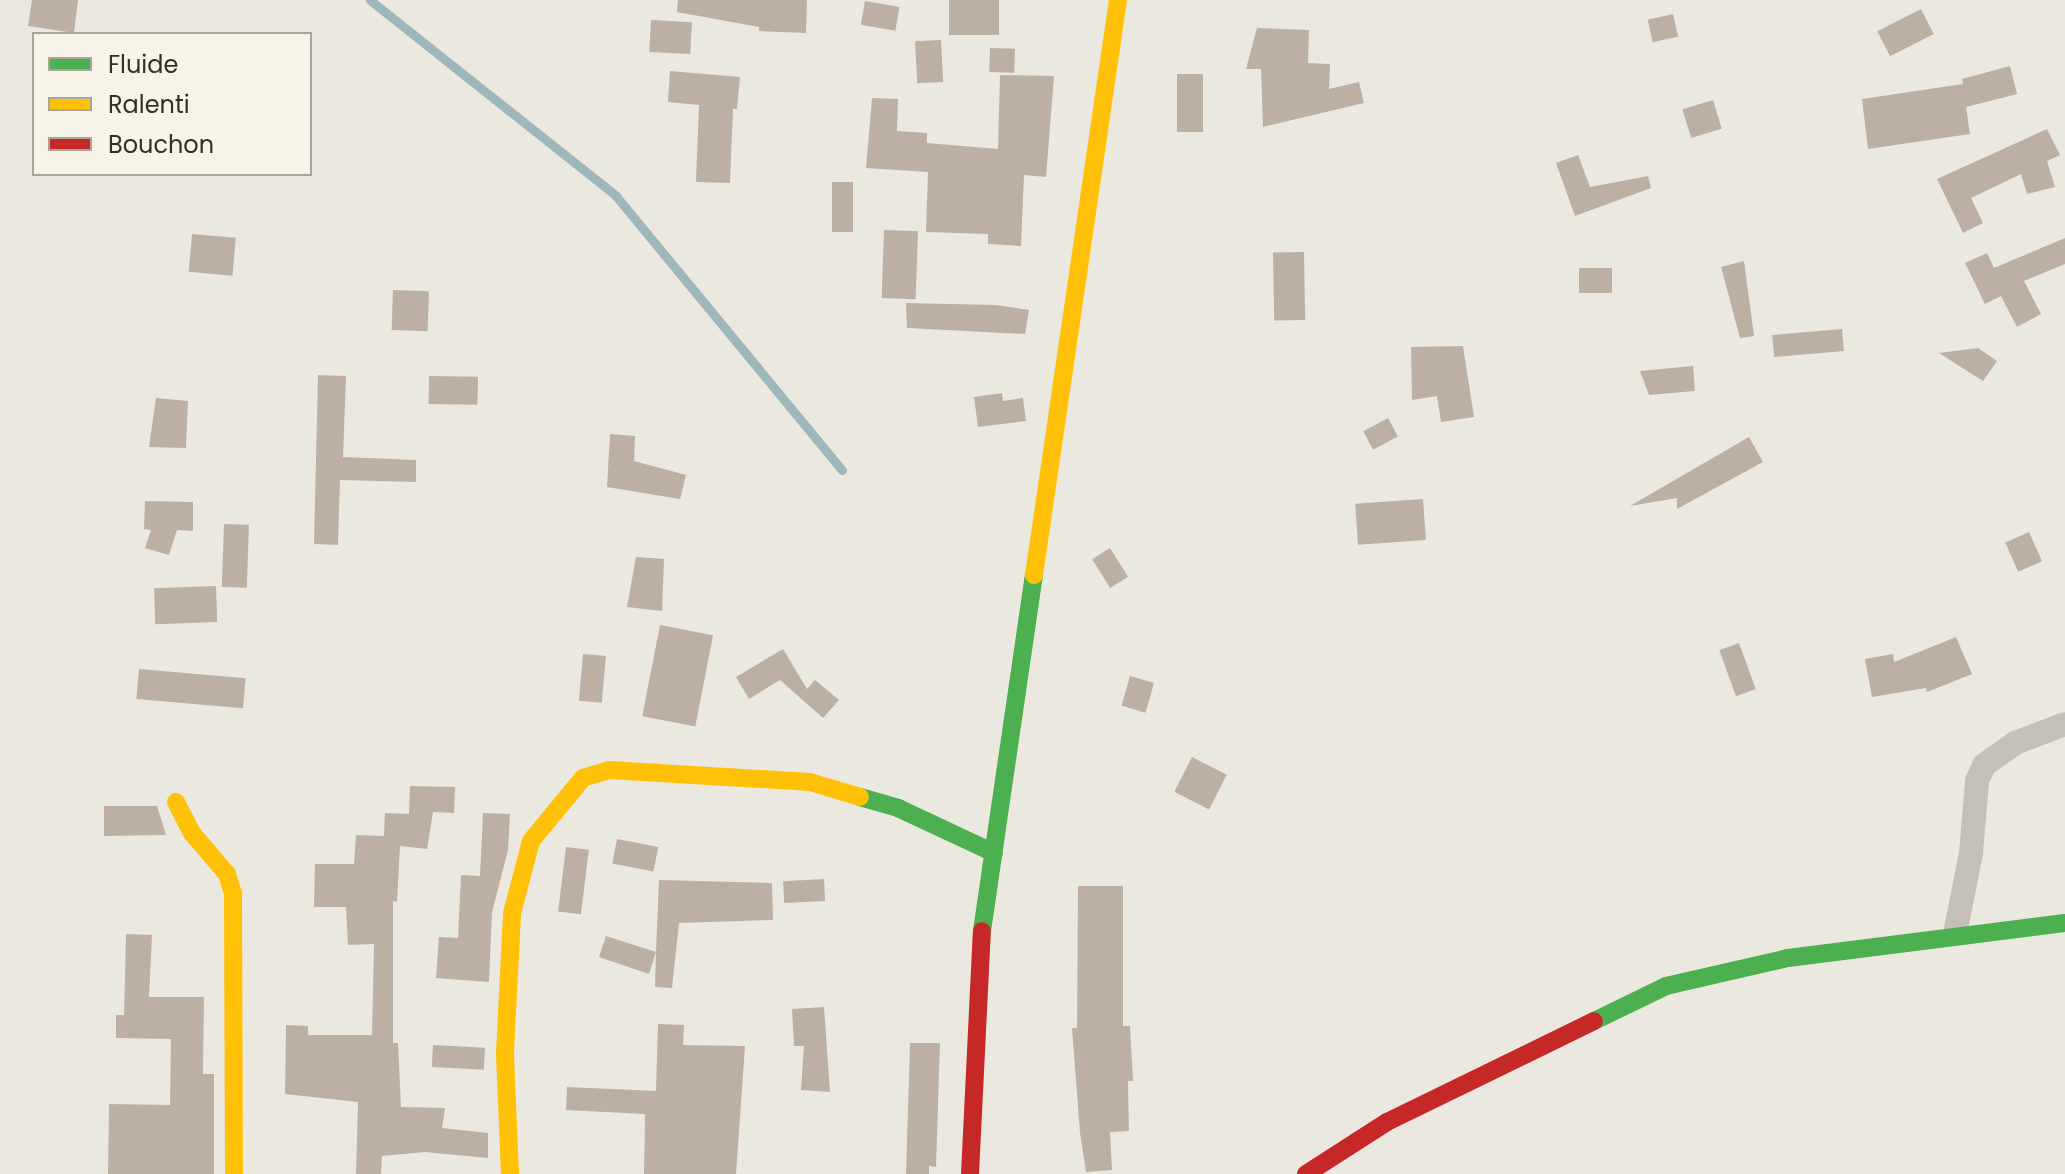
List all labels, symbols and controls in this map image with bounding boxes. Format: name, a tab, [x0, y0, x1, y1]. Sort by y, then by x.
legend	[32, 32, 312, 176]
text: Fluide	[108, 48, 178, 81]
text: Ralenti	[108, 88, 190, 121]
text: Bouchon	[108, 128, 214, 161]

